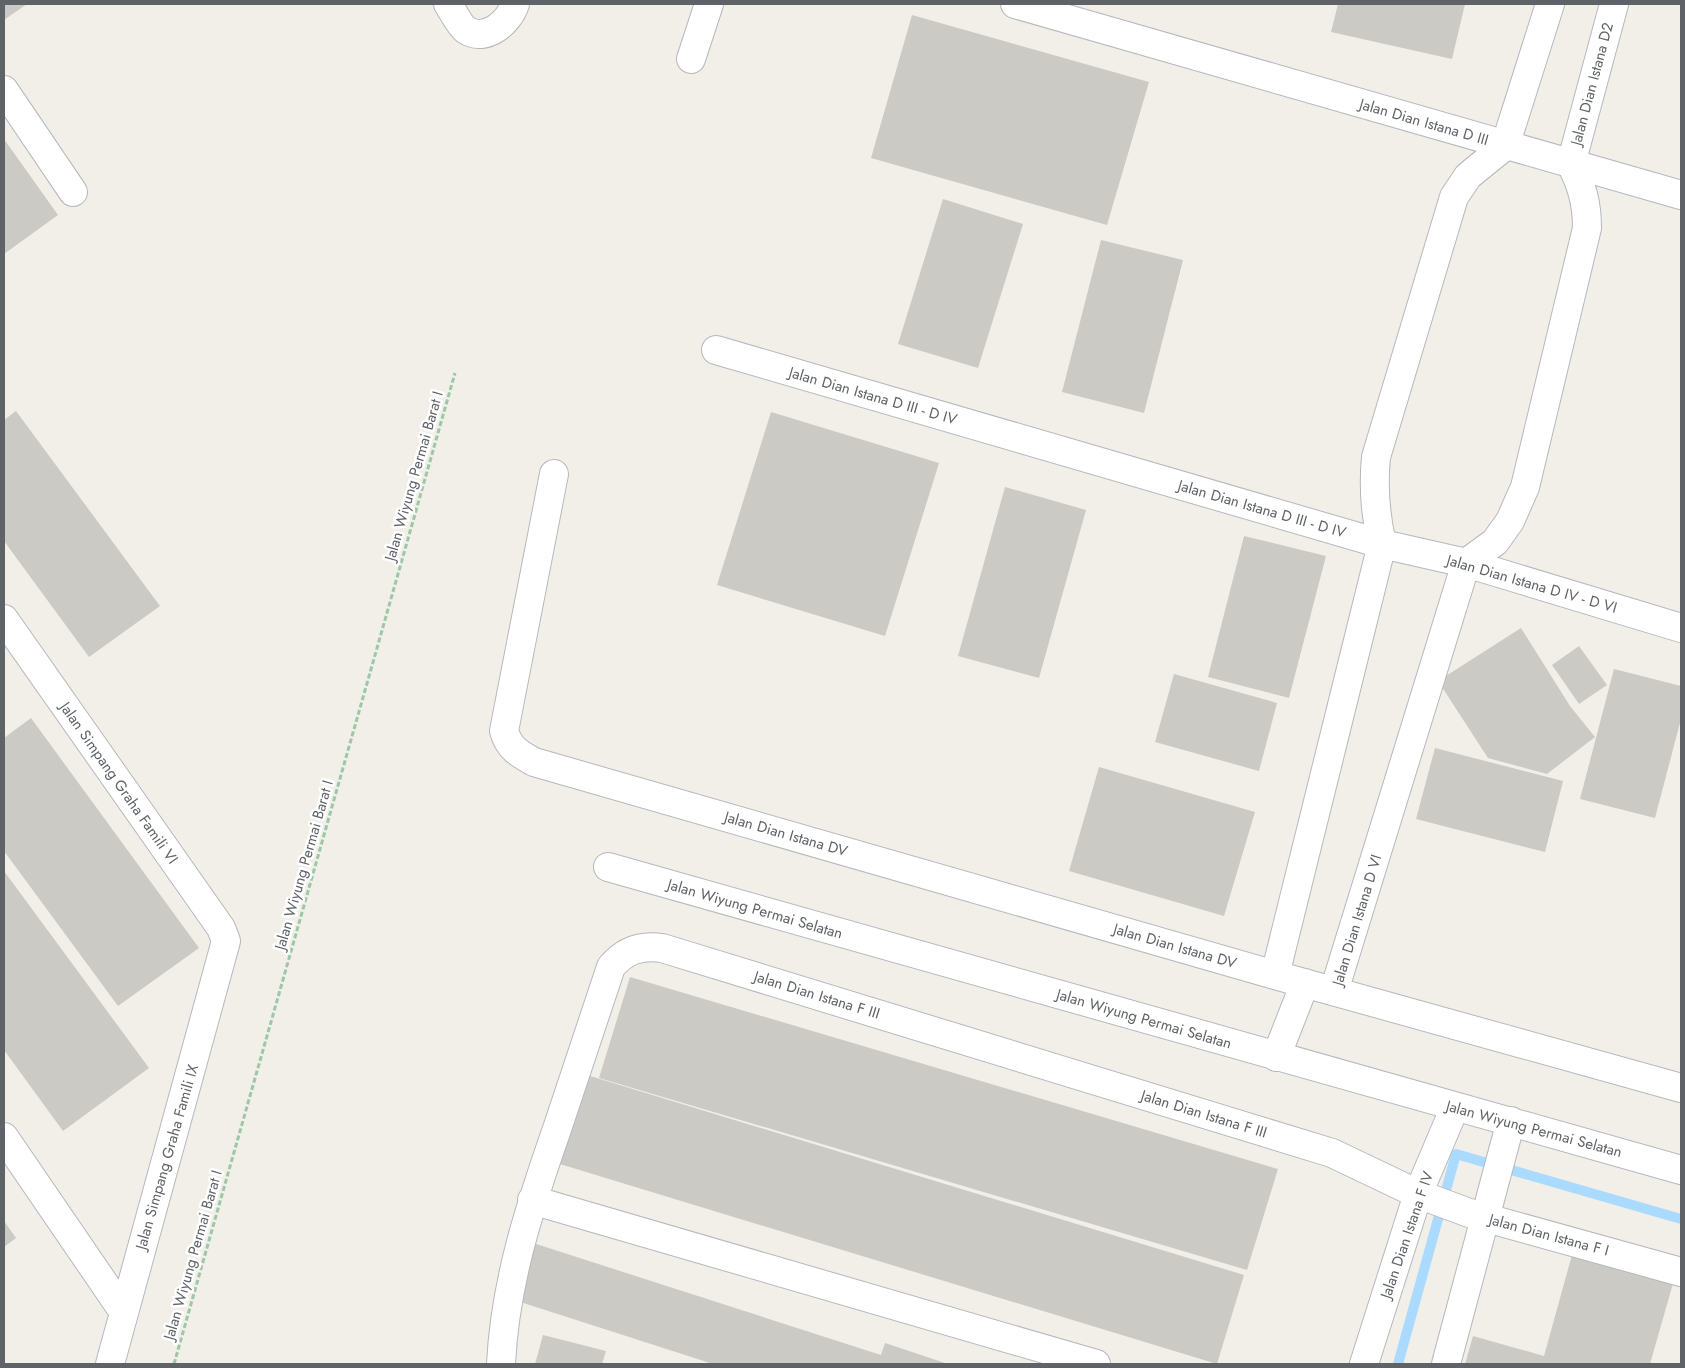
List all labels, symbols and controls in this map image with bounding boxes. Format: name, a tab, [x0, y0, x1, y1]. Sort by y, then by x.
street label: Jalan Dian Istana D2	[1564, 20, 1619, 150]
street label: Jalan Dian Istana D III	[1355, 92, 1491, 151]
street label: Jalan Dian Istana D III - D IV	[784, 361, 960, 431]
street label: Jalan Wiyung Permai Barat I	[379, 389, 449, 565]
street label: Jalan Dian Istana D III - D IV	[1173, 474, 1349, 544]
street label: Jalan Dian Istana D IV - D VI	[1442, 549, 1620, 619]
street label: Jalan Simpang Graha Famili VI	[53, 696, 183, 868]
street label: Jalan Wiyung Permai Barat I	[269, 778, 339, 954]
street label: Jalan Dian Istana DV	[720, 805, 850, 862]
street label: Jalan Dian Istana D VI	[1326, 852, 1387, 990]
street label: Jalan Wiyung Permai Selatan	[663, 873, 845, 945]
street label: Jalan Dian Istana DV	[1109, 917, 1239, 974]
street label: Jalan Dian Istana F III	[749, 965, 883, 1025]
street label: Jalan Wiyung Permai Selatan	[1052, 983, 1234, 1055]
street label: Jalan Simpang Graha Famili IX	[129, 1061, 204, 1254]
street label: Jalan Dian Istana F III	[1136, 1084, 1270, 1144]
street label: Jalan Wiyung Permai Selatan	[1442, 1094, 1624, 1163]
street label: Jalan Wiyung Permai Barat I	[158, 1168, 228, 1344]
street label: Jalan Dian Istana F IV	[1374, 1168, 1439, 1303]
street label: Jalan Dian Istana F I	[1485, 1208, 1611, 1262]

